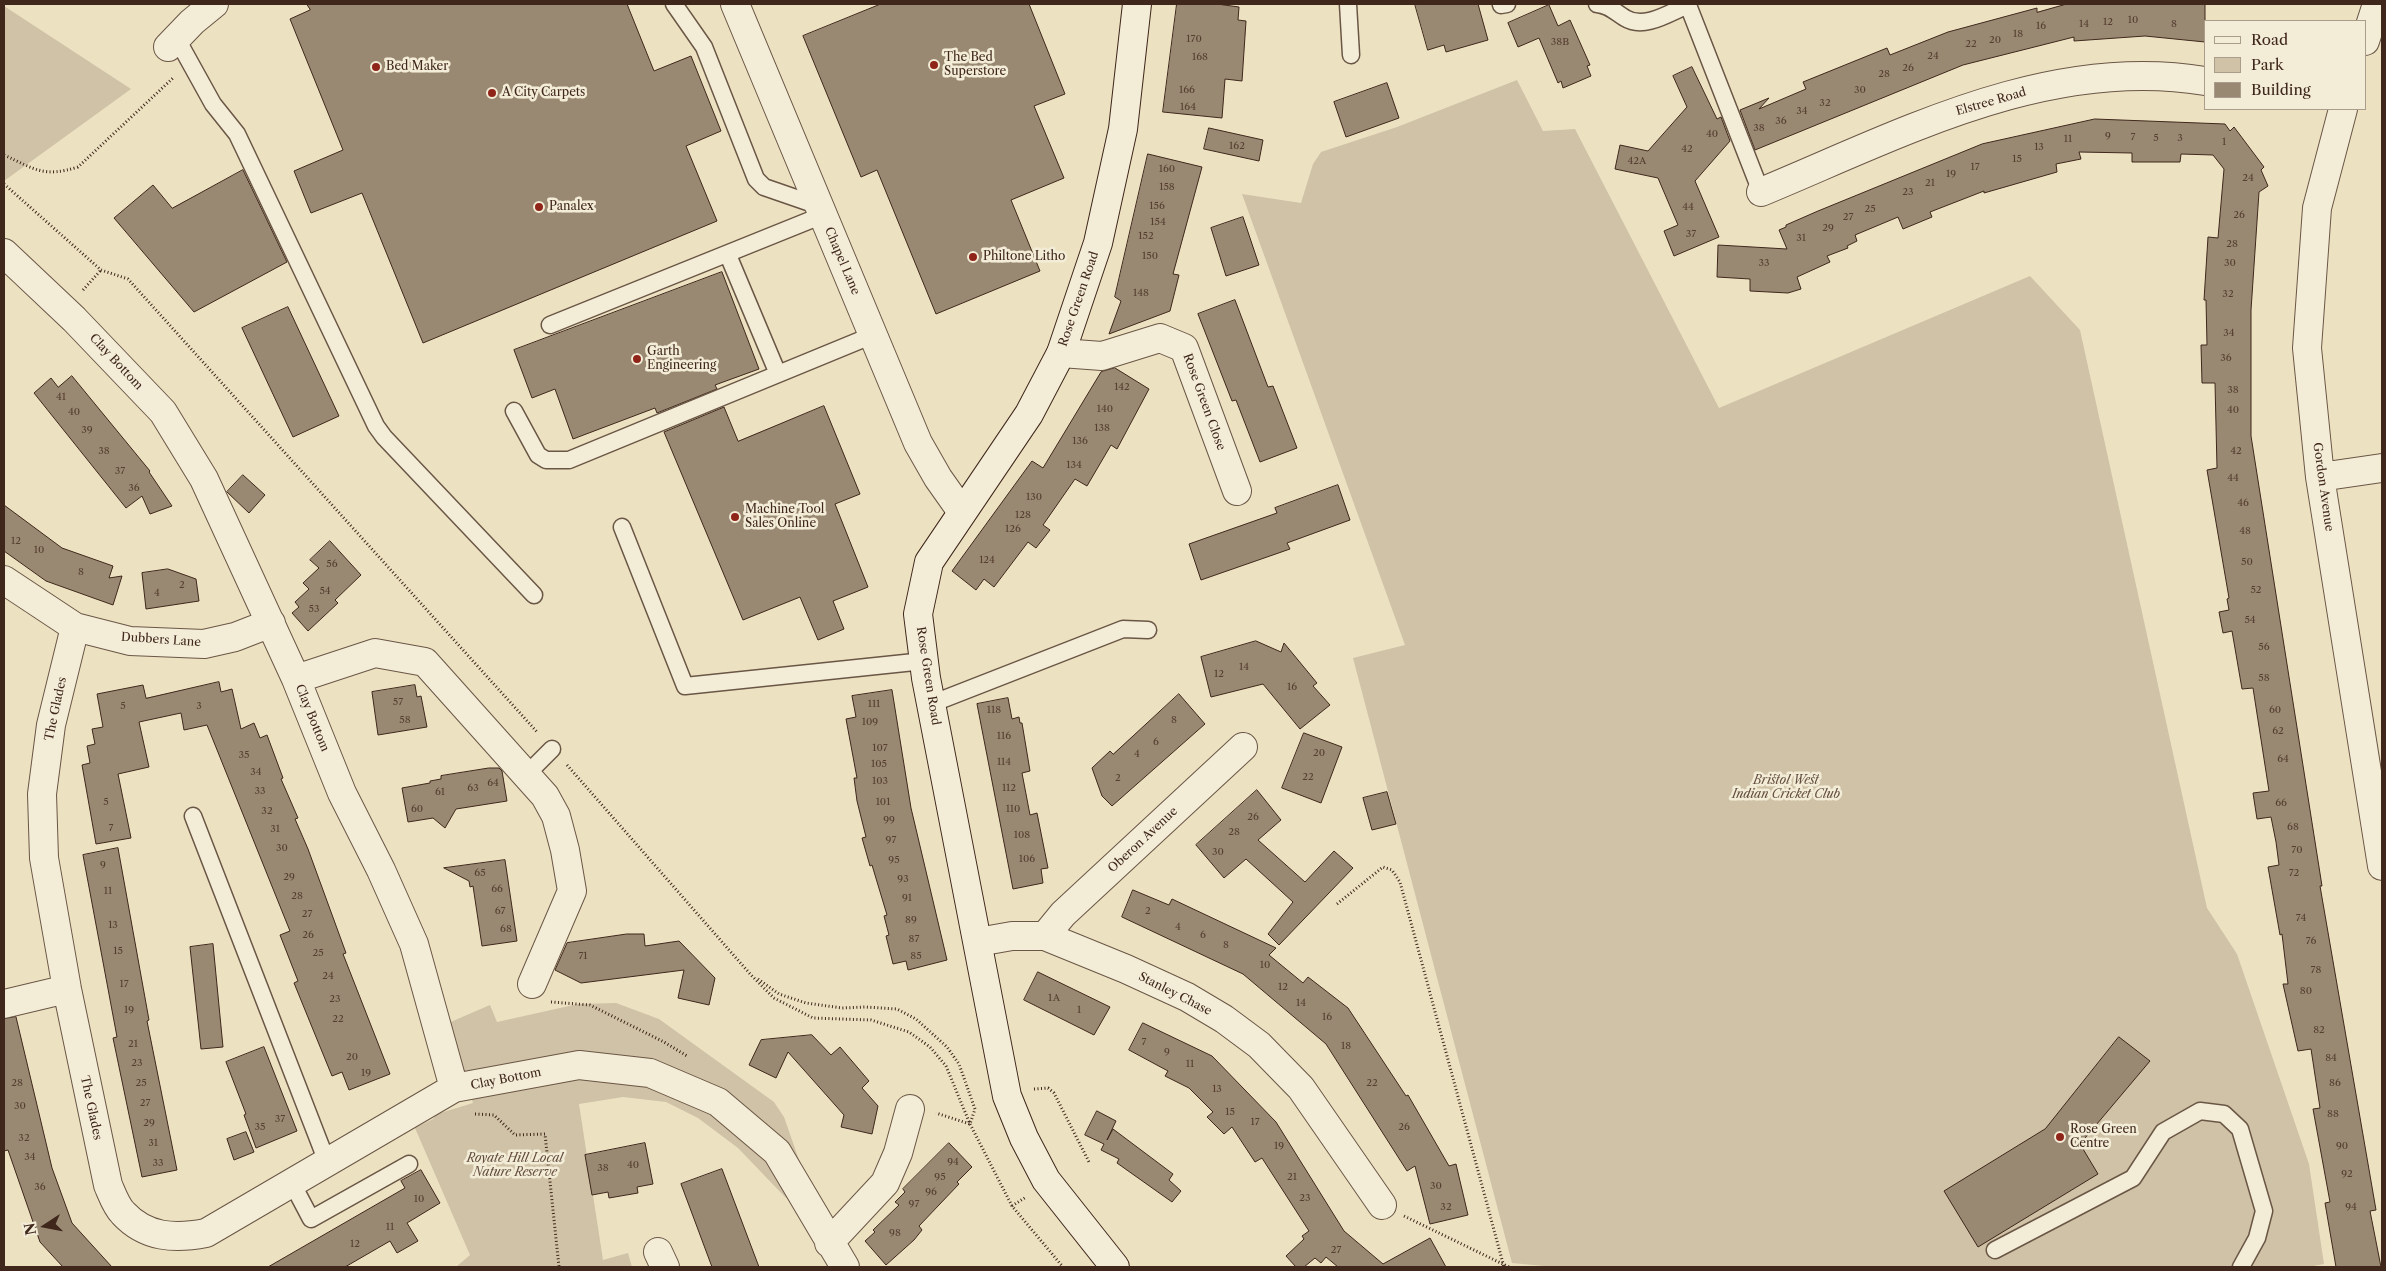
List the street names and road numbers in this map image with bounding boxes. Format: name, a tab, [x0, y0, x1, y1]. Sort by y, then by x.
street label: Elstree Road	[1954, 85, 2028, 119]
street label: Chapel Lane	[821, 225, 863, 297]
street label: Rose Green Road	[1056, 250, 1102, 348]
street label: Clay Bottom	[86, 331, 146, 393]
street label: Rose Green Close	[1180, 352, 1228, 452]
street label: Gordon Avenue	[2310, 441, 2336, 533]
street label: Rose Green Road	[913, 626, 943, 726]
street label: Dubbers Lane	[120, 630, 202, 650]
street label: The Glades	[42, 676, 70, 742]
street label: Clay Bottom	[292, 682, 332, 754]
street label: Oberon Avenue	[1105, 804, 1181, 876]
street label: Stanley Chase	[1136, 969, 1214, 1019]
street label: Clay Bottom	[470, 1065, 542, 1093]
street label: The Glades	[77, 1075, 105, 1141]

